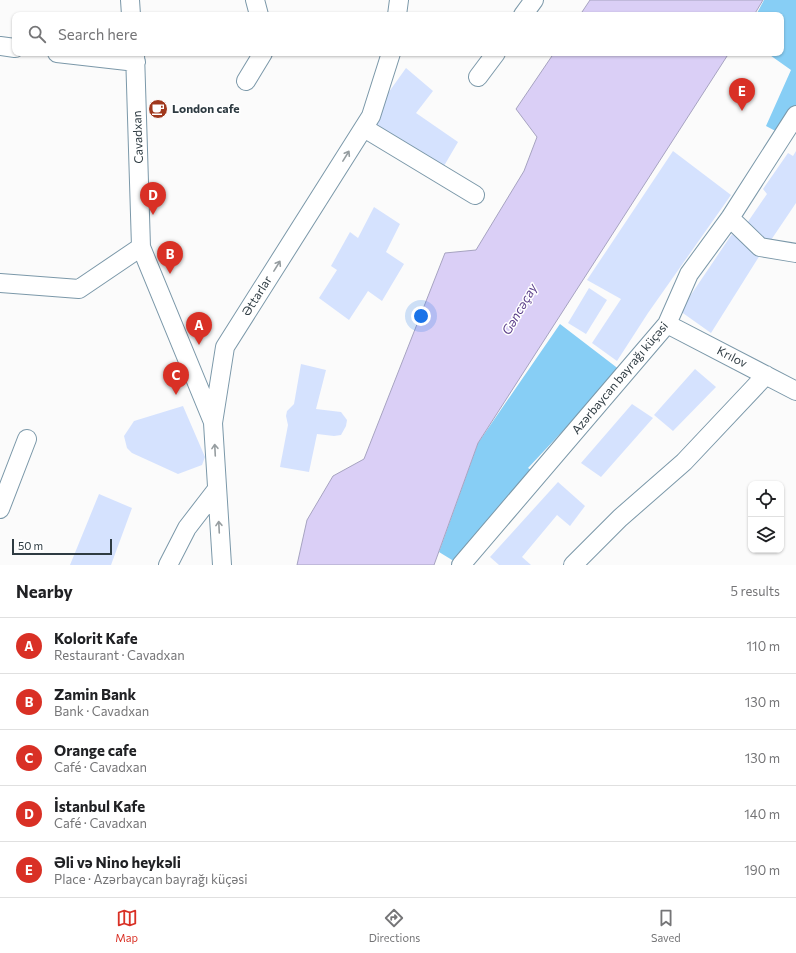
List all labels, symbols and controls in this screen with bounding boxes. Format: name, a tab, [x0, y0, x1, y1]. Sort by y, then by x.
search box	[12, 12, 784, 56]
icon: search	[26, 23, 48, 45]
text: Search here	[58, 25, 137, 43]
pin: E	[729, 78, 755, 111]
cafe icon: London cafe	[147, 98, 169, 120]
place label: London cafe	[172, 101, 240, 115]
street label: Cavadxan	[129, 110, 145, 164]
one-way arrow	[342, 151, 350, 162]
pin: D	[140, 182, 166, 215]
pin: B	[157, 241, 183, 274]
one-way arrow	[273, 260, 281, 272]
street label: Əttarlar	[238, 273, 274, 318]
water label: Gəncəçay	[498, 279, 541, 338]
your location	[411, 306, 431, 326]
pin: A	[186, 312, 212, 345]
street label: Azərbaycan bayrağı küçəsi	[568, 318, 670, 436]
street label: Krılov	[715, 343, 750, 370]
pin: C	[163, 362, 189, 395]
one-way arrow	[211, 444, 219, 457]
map controls	[748, 481, 784, 553]
button: locate	[748, 481, 784, 517]
button: layers	[748, 517, 784, 553]
one-way arrow	[216, 521, 223, 534]
scale bar	[12, 537, 112, 556]
text: 50 m	[18, 539, 43, 552]
text: Nearby	[16, 581, 73, 602]
text: 5 results	[730, 583, 780, 599]
text: Kolorit Kafe	[54, 629, 138, 647]
text: A	[24, 638, 34, 654]
text: 110 m	[747, 638, 780, 654]
text: Restaurant · Cavadxan	[54, 647, 185, 663]
text: Zamin Bank	[54, 685, 136, 703]
text: B	[25, 694, 33, 710]
text: 130 m	[745, 694, 780, 710]
text: Bank · Cavadxan	[54, 703, 149, 719]
text: Orange cafe	[54, 741, 137, 759]
text: C	[25, 750, 33, 766]
text: 130 m	[745, 750, 780, 766]
text: Café · Cavadxan	[54, 759, 147, 775]
text: İstanbul Kafe	[54, 797, 145, 815]
text: D	[24, 806, 34, 822]
text: 140 m	[744, 806, 780, 822]
text: Café · Cavadxan	[54, 815, 147, 831]
text: Əli və Nino heykəli	[54, 853, 181, 871]
text: E	[25, 862, 33, 878]
text: 190 m	[744, 862, 780, 878]
text: Place · Azərbaycan bayrağı küçəsi	[54, 871, 248, 887]
tab: Map	[115, 907, 138, 944]
tab: Directions	[369, 907, 420, 944]
tab: Saved	[651, 907, 681, 944]

